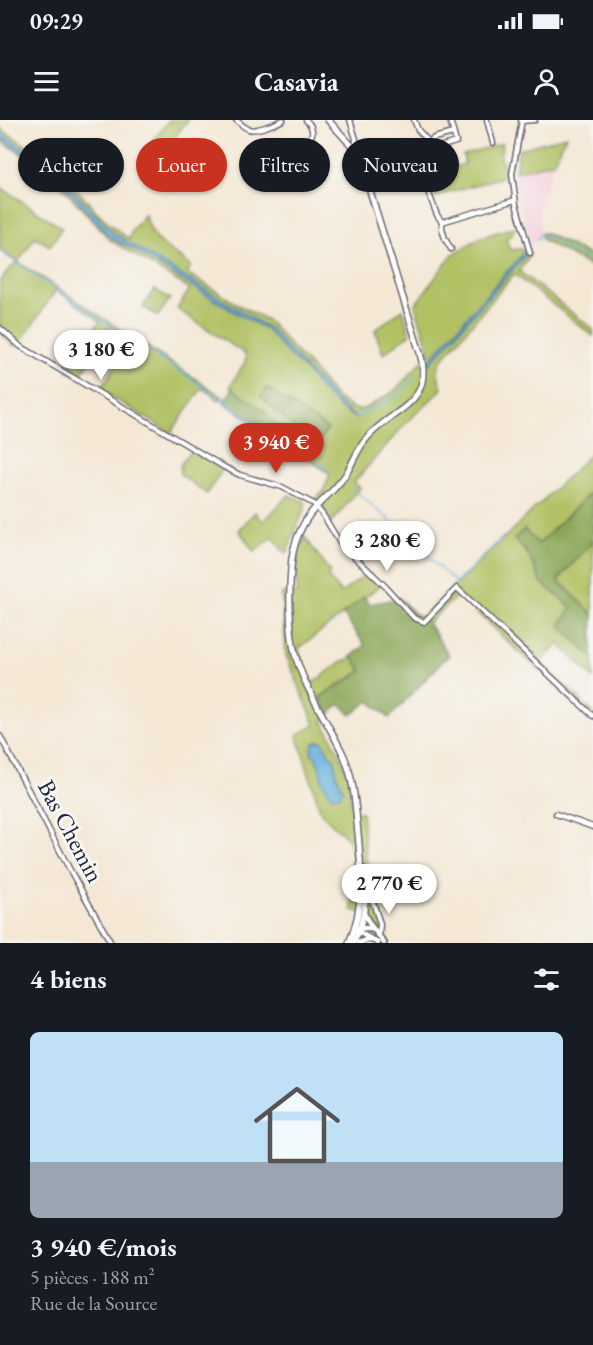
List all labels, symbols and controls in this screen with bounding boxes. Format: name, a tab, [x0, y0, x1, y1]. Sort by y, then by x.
text: 09:29	[30, 7, 83, 36]
text: Casavia	[254, 64, 339, 99]
icon: menu	[30, 65, 63, 98]
icon: person	[530, 65, 563, 98]
chip: Acheter	[18, 138, 124, 192]
chip: Louer	[136, 138, 227, 192]
chip: Filtres	[239, 138, 330, 192]
chip: Nouveau	[342, 138, 459, 192]
pin: 3 180 €	[46, 330, 156, 381]
text: 3 180 €	[68, 336, 134, 362]
pin: 3 940 €	[221, 423, 331, 474]
text: 3 940 €	[243, 429, 309, 455]
pin: 3 280 €	[332, 521, 442, 572]
text: 3 280 €	[354, 527, 420, 553]
street label: Bas Chemin	[31, 774, 111, 888]
pin: 2 770 €	[334, 864, 444, 915]
text: 2 770 €	[356, 870, 422, 896]
text: 4 biens	[30, 962, 107, 996]
icon: filters	[530, 963, 563, 996]
icon: home	[243, 1071, 351, 1179]
text: 3 940 €/mois	[30, 1230, 177, 1264]
text: 5 pièces · 188 m²	[30, 1264, 155, 1290]
text: Rue de la Source	[30, 1290, 157, 1316]

